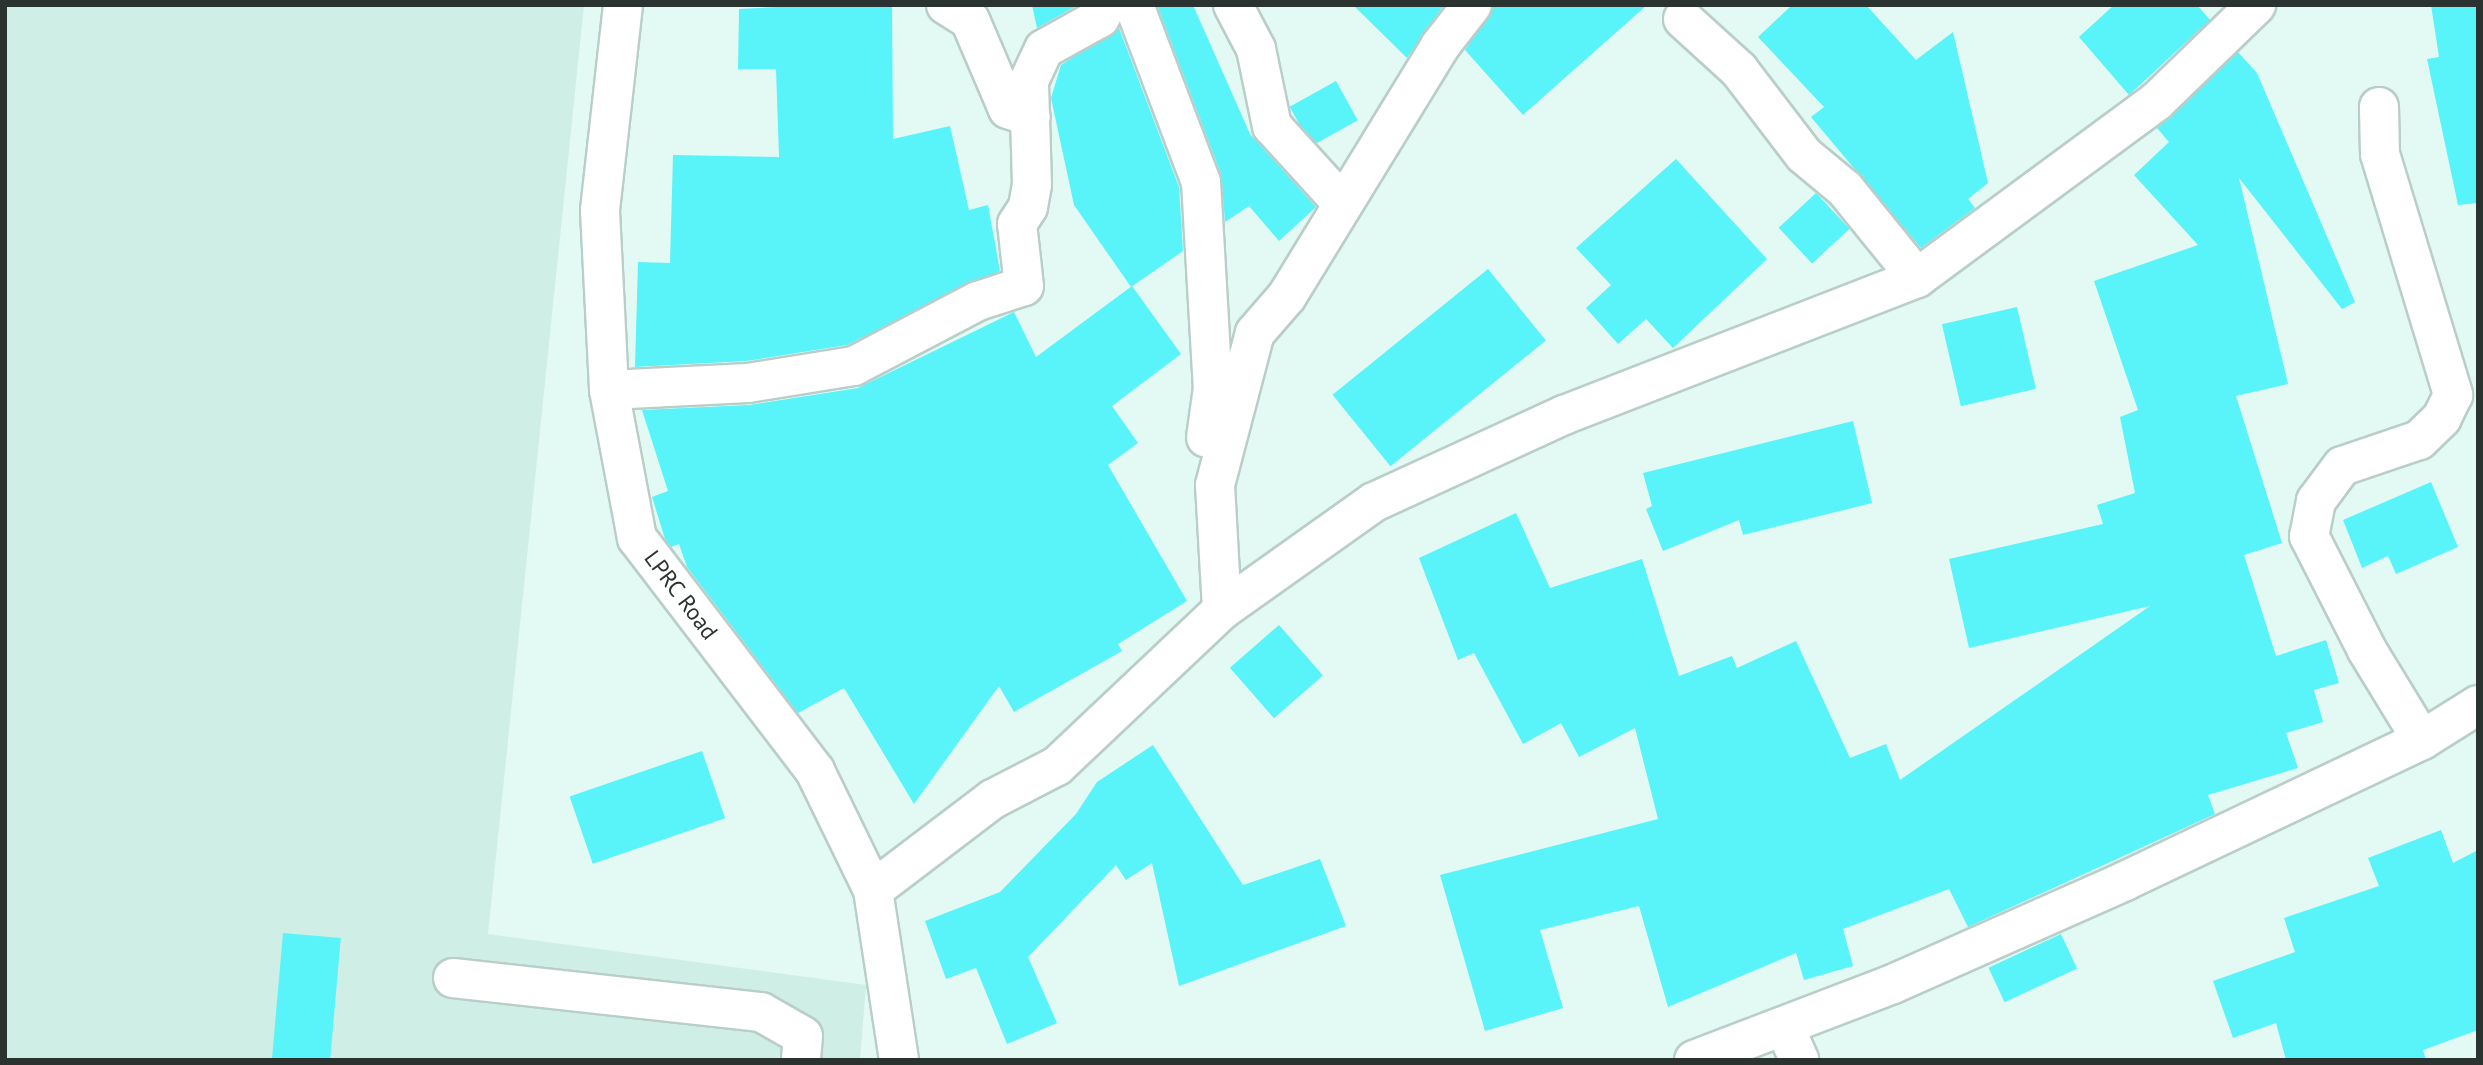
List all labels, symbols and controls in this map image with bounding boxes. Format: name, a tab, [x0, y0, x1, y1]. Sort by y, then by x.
street label: LPRC Road	[638, 545, 724, 645]

